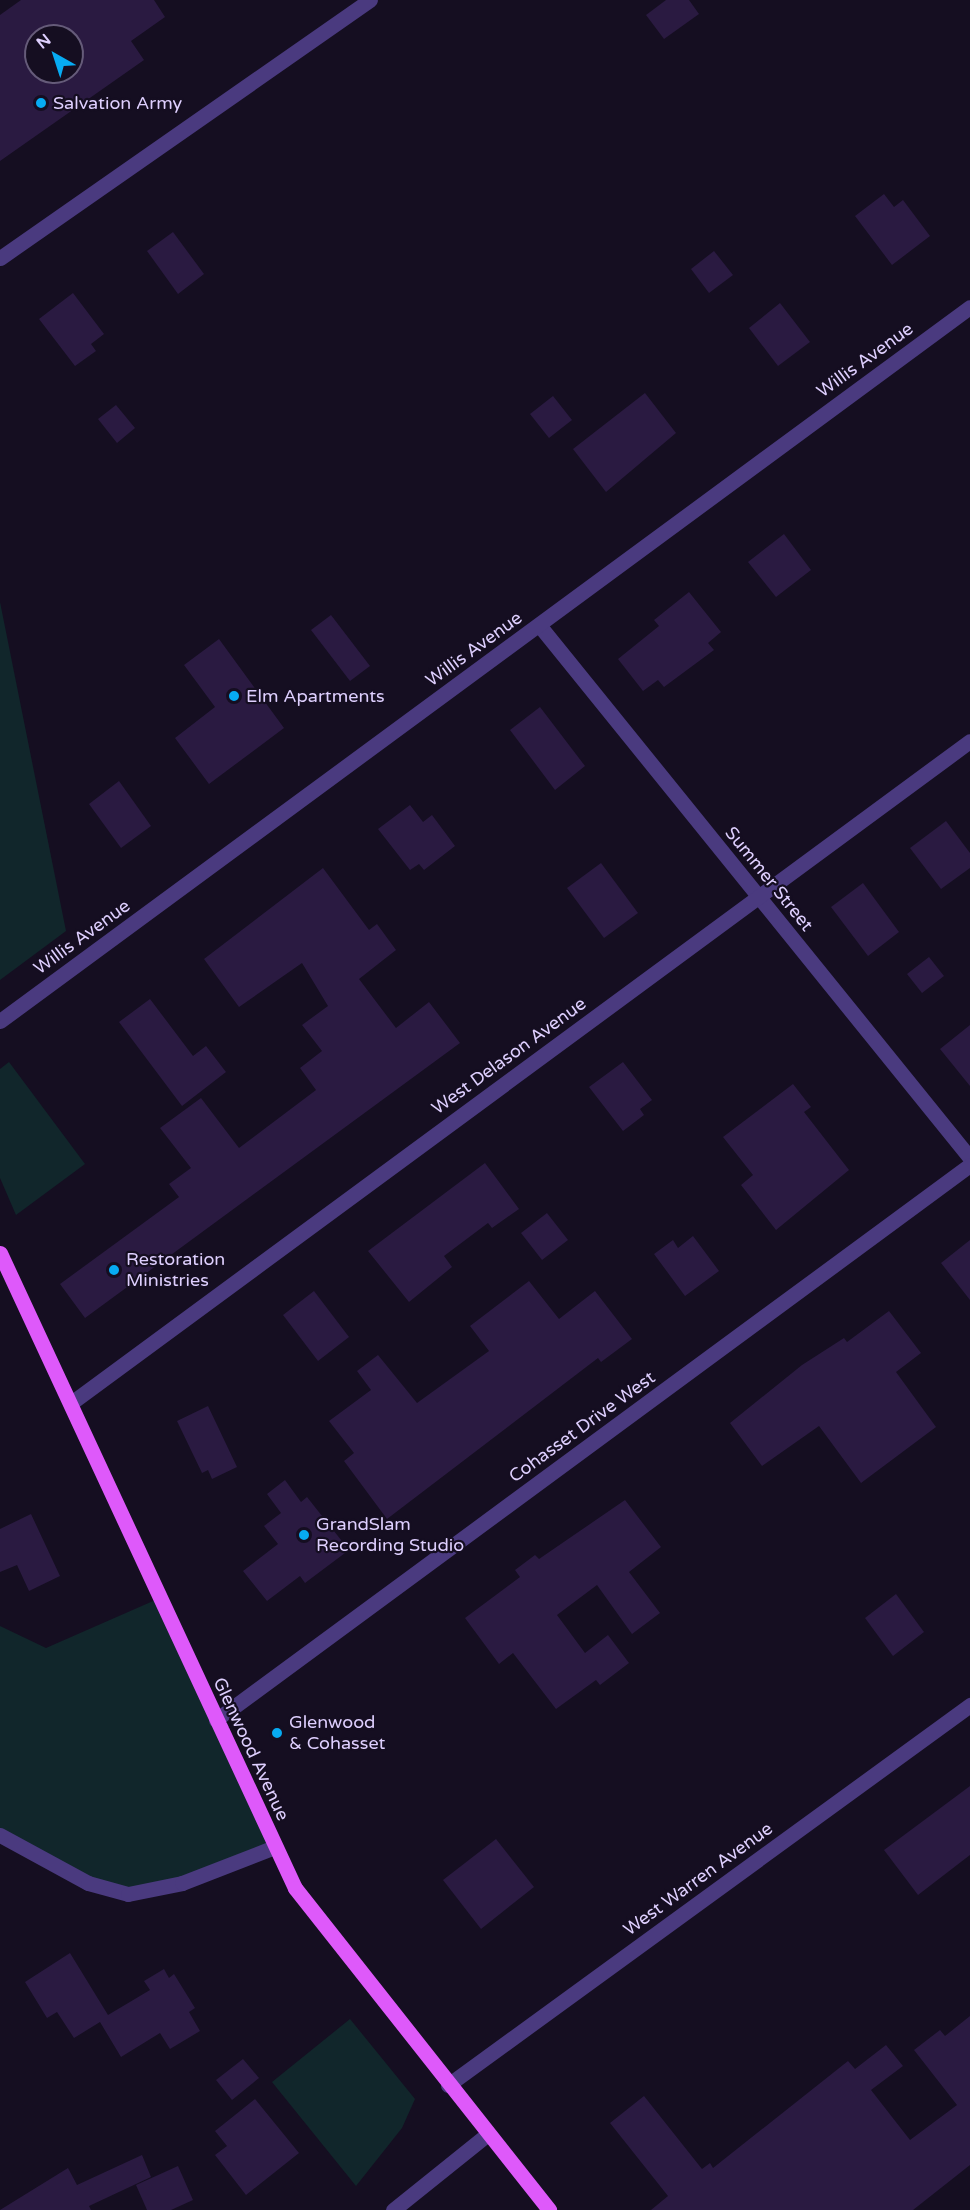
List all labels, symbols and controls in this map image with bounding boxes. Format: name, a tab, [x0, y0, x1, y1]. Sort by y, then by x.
north arrow	[24, 24, 84, 84]
text: N	[33, 30, 55, 53]
place label: Salvation Army	[53, 92, 182, 114]
marker: Salvation Army	[34, 96, 48, 110]
street label: Willis Avenue	[813, 318, 917, 402]
street label: Willis Avenue	[422, 607, 526, 691]
place label: Elm Apartments	[246, 685, 385, 707]
marker: Elm Apartments	[227, 689, 241, 703]
street label: Summer Street	[720, 822, 818, 936]
street label: Willis Avenue	[30, 895, 134, 979]
street label: West Delason Avenue	[428, 993, 590, 1119]
place label: Restoration Ministries	[126, 1249, 225, 1292]
marker: Restoration Ministries	[107, 1263, 121, 1277]
street label: Cohasset Drive West	[505, 1367, 659, 1487]
place label: GrandSlam Recording Studio	[316, 1514, 464, 1556]
marker: GrandSlam Recording Studio	[297, 1528, 311, 1542]
street label: Glenwood Avenue	[208, 1674, 294, 1824]
place label: Glenwood & Cohasset	[289, 1712, 385, 1754]
marker: Glenwood & Cohasset	[270, 1726, 284, 1740]
street label: West Warren Avenue	[619, 1818, 777, 1940]

